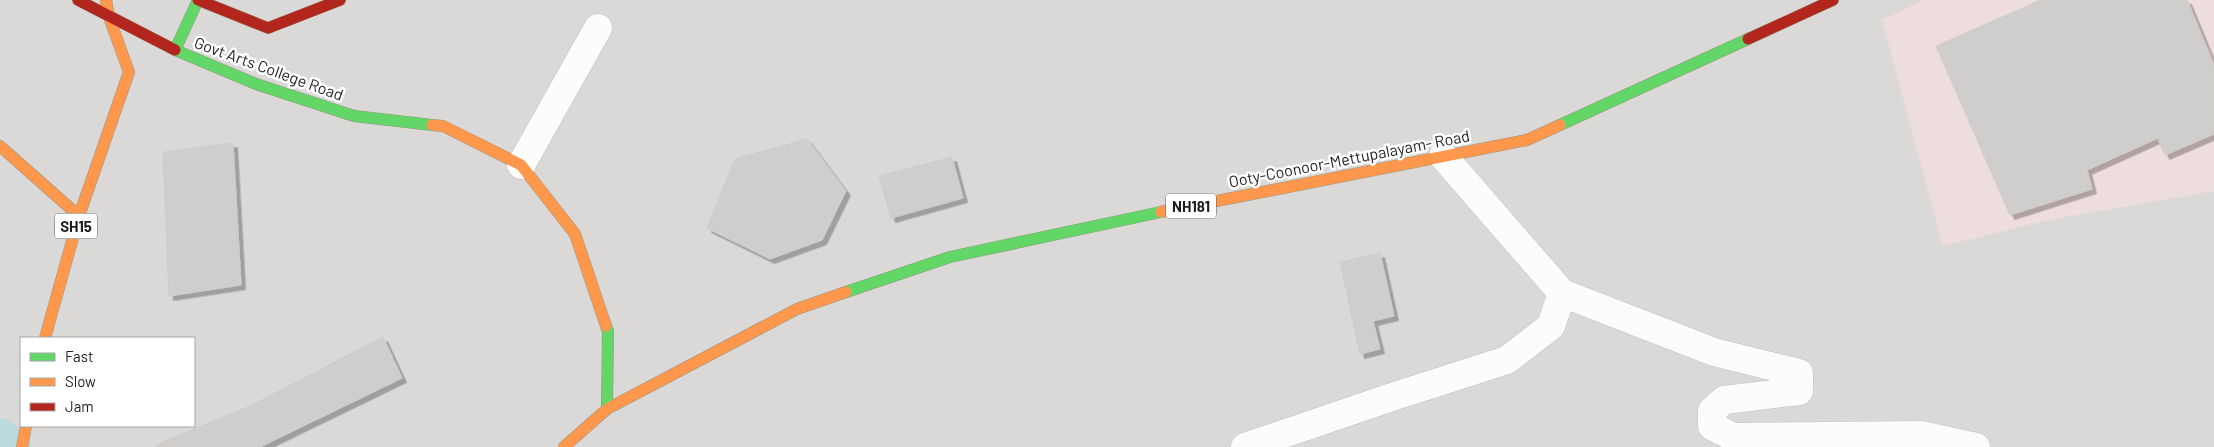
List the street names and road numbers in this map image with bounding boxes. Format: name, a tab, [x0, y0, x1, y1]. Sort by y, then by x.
street label: Govt Arts College Road	[192, 32, 346, 104]
street label: Ooty-Coonoor-Mettupalayam- Road	[1227, 125, 1471, 191]
road number: NH181	[1166, 194, 1216, 218]
road number: SH15	[55, 214, 97, 238]

